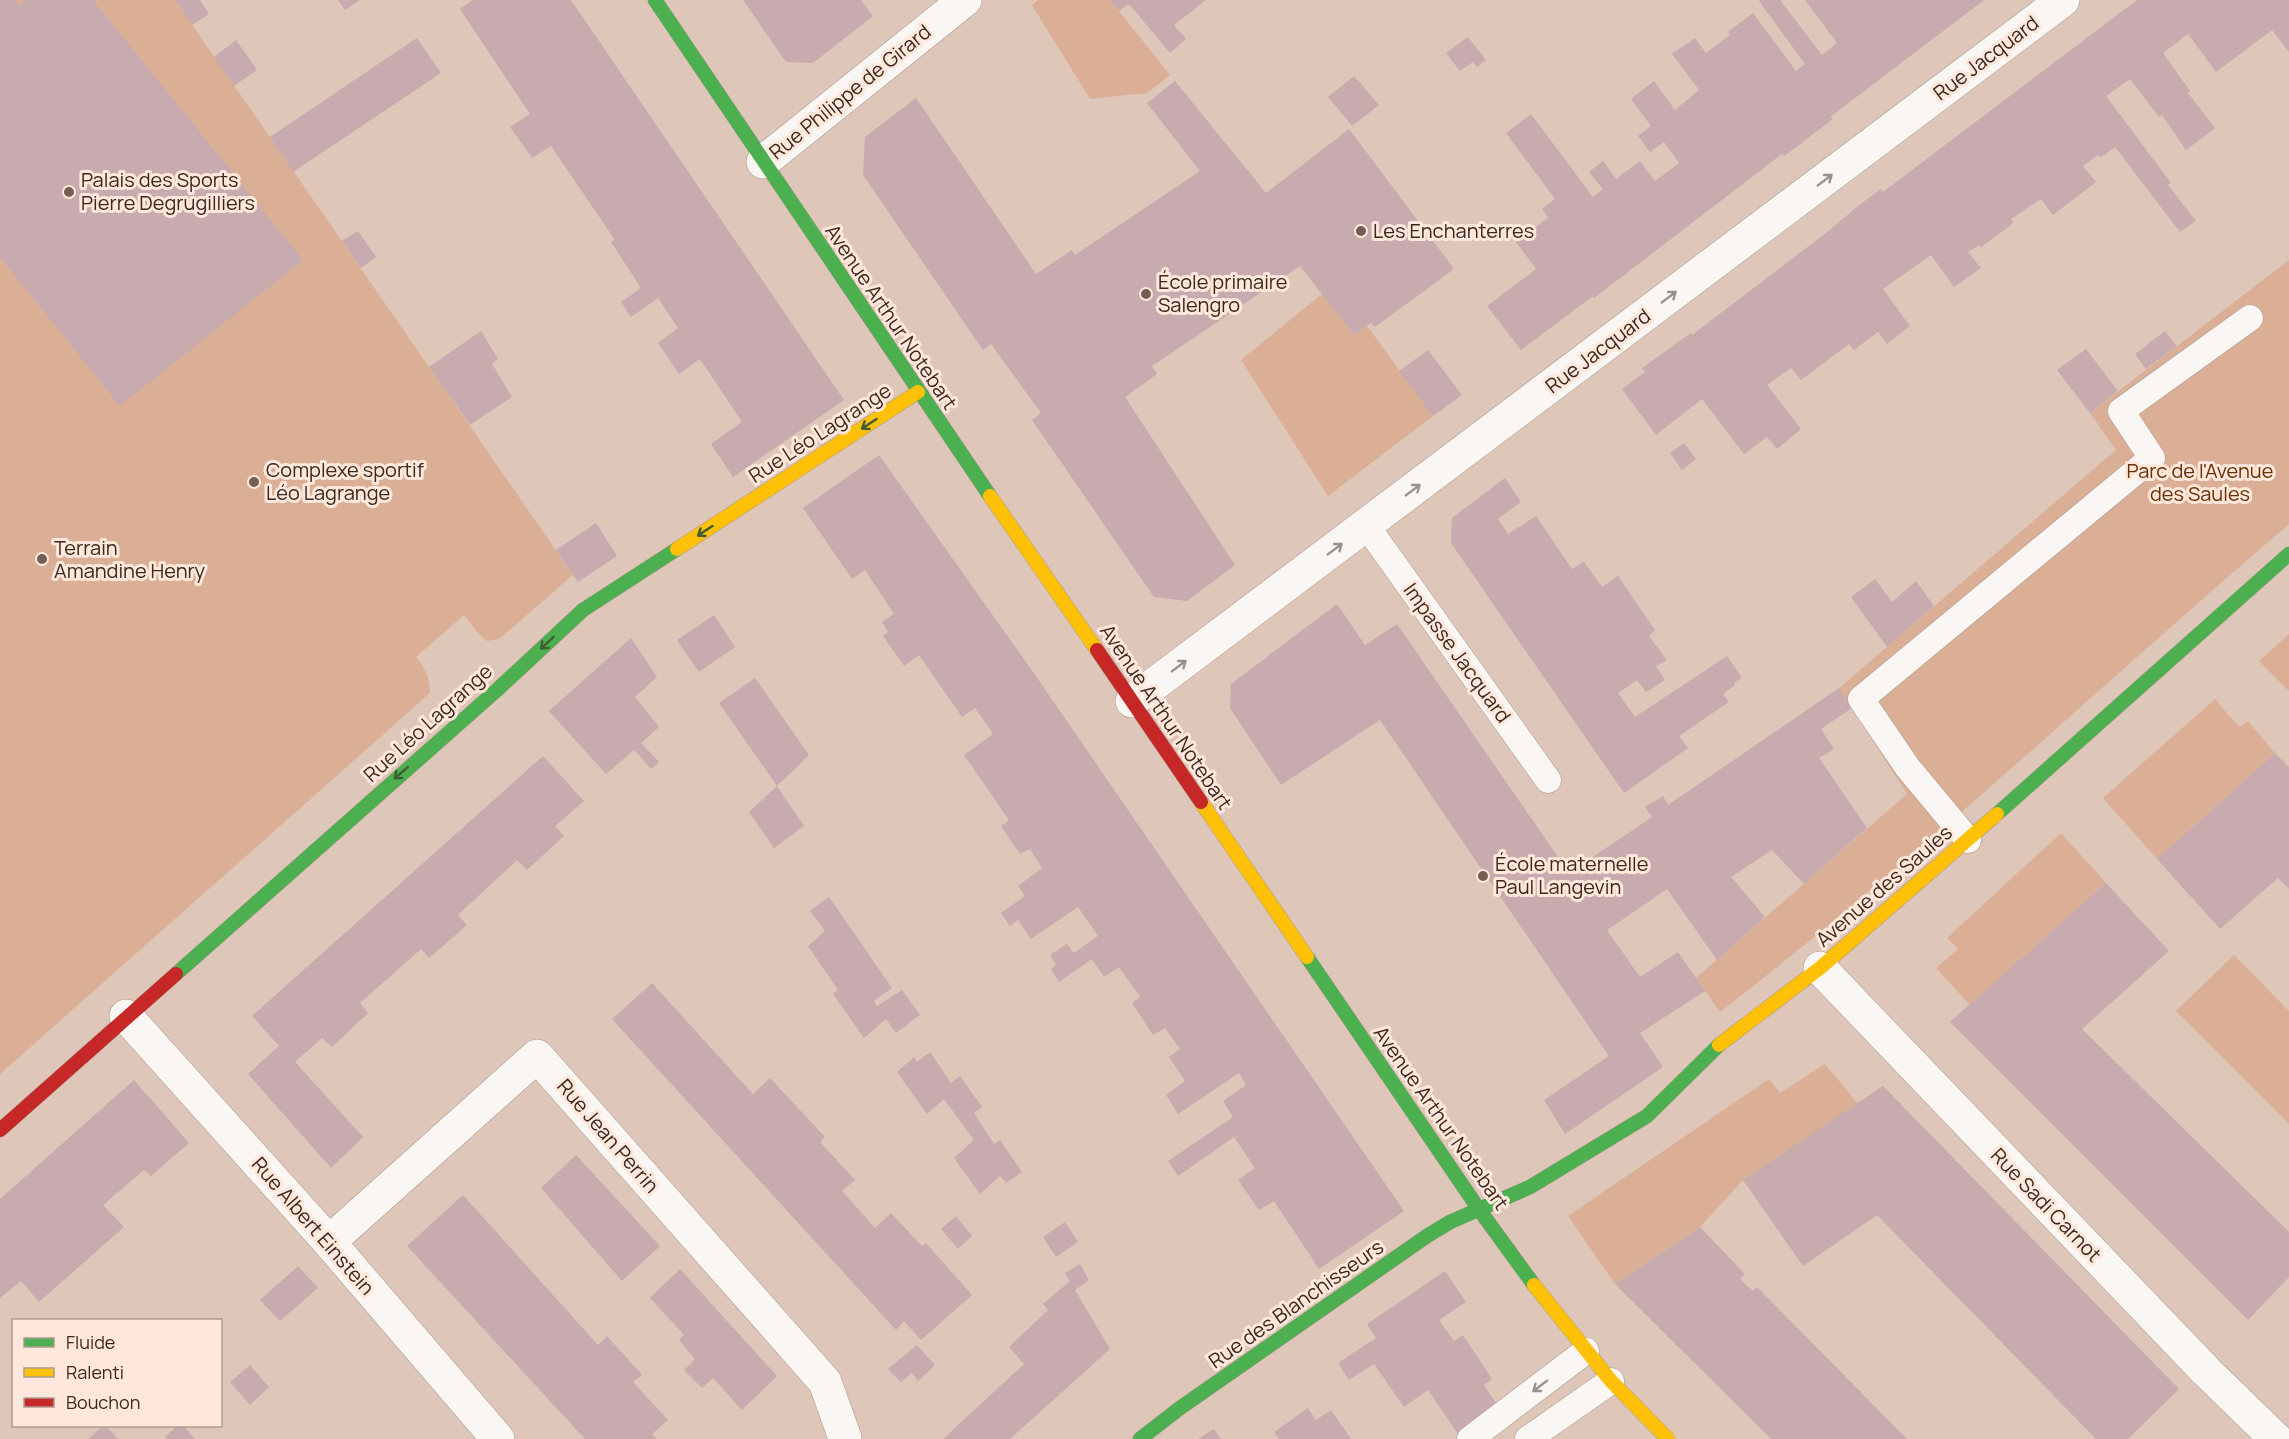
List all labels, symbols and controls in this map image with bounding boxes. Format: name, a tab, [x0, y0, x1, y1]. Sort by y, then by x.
street label: Rue Jacquard	[1928, 9, 2044, 106]
street label: Rue Philippe de Girard	[763, 18, 936, 165]
place label: Palais des Sports Pierre Degrugilliers	[81, 166, 255, 216]
one-way arrow	[1817, 173, 1833, 186]
marker: Palais des Sports Pierre Degrugilliers	[62, 185, 76, 199]
place label: Les Enchanterres	[1373, 217, 1534, 244]
street label: Avenue Arthur Notebart	[819, 219, 964, 415]
marker: Les Enchanterres	[1354, 224, 1368, 238]
place label: École primaire Salengro	[1158, 268, 1288, 318]
marker: École primaire Salengro	[1139, 287, 1153, 301]
one-way arrow	[1661, 291, 1677, 303]
street label: Rue Jacquard	[1540, 302, 1656, 399]
street label: Rue Léo Lagrange	[743, 376, 896, 489]
one-way arrow	[861, 418, 877, 430]
place label: Complexe sportif Léo Lagrange	[266, 456, 424, 506]
park label: Parc de l'Avenue des Saules	[2127, 457, 2273, 507]
marker: Complexe sportif Léo Lagrange	[247, 475, 261, 489]
one-way arrow	[1404, 484, 1420, 496]
one-way arrow	[697, 525, 714, 537]
place label: Terrain Amandine Henry	[54, 534, 206, 584]
one-way arrow	[1326, 542, 1342, 555]
marker: Terrain Amandine Henry	[35, 552, 49, 566]
street label: Impasse Jacquard	[1398, 577, 1517, 728]
street label: Avenue Arthur Notebart	[1094, 619, 1239, 815]
one-way arrow	[540, 636, 555, 650]
street label: Rue Léo Lagrange	[358, 658, 498, 788]
one-way arrow	[1170, 659, 1186, 672]
one-way arrow	[394, 766, 409, 780]
street label: Avenue des Saules	[1810, 819, 1958, 952]
place label: École maternelle Paul Langevin	[1495, 850, 1648, 900]
marker: École maternelle Paul Langevin	[1476, 869, 1490, 883]
street label: Avenue Arthur Notebart	[1368, 1021, 1515, 1215]
street label: Rue Jean Perrin	[551, 1073, 665, 1198]
street label: Rue Sadi Carnot	[1985, 1142, 2108, 1267]
street label: Rue Albert Einstein	[246, 1151, 381, 1300]
street label: Rue des Blanchisseurs	[1203, 1233, 1388, 1374]
legend	[12, 1319, 222, 1427]
text: Fluide	[66, 1330, 115, 1354]
text: Ralenti	[66, 1360, 124, 1384]
one-way arrow	[1532, 1380, 1548, 1393]
text: Bouchon	[66, 1390, 140, 1414]

